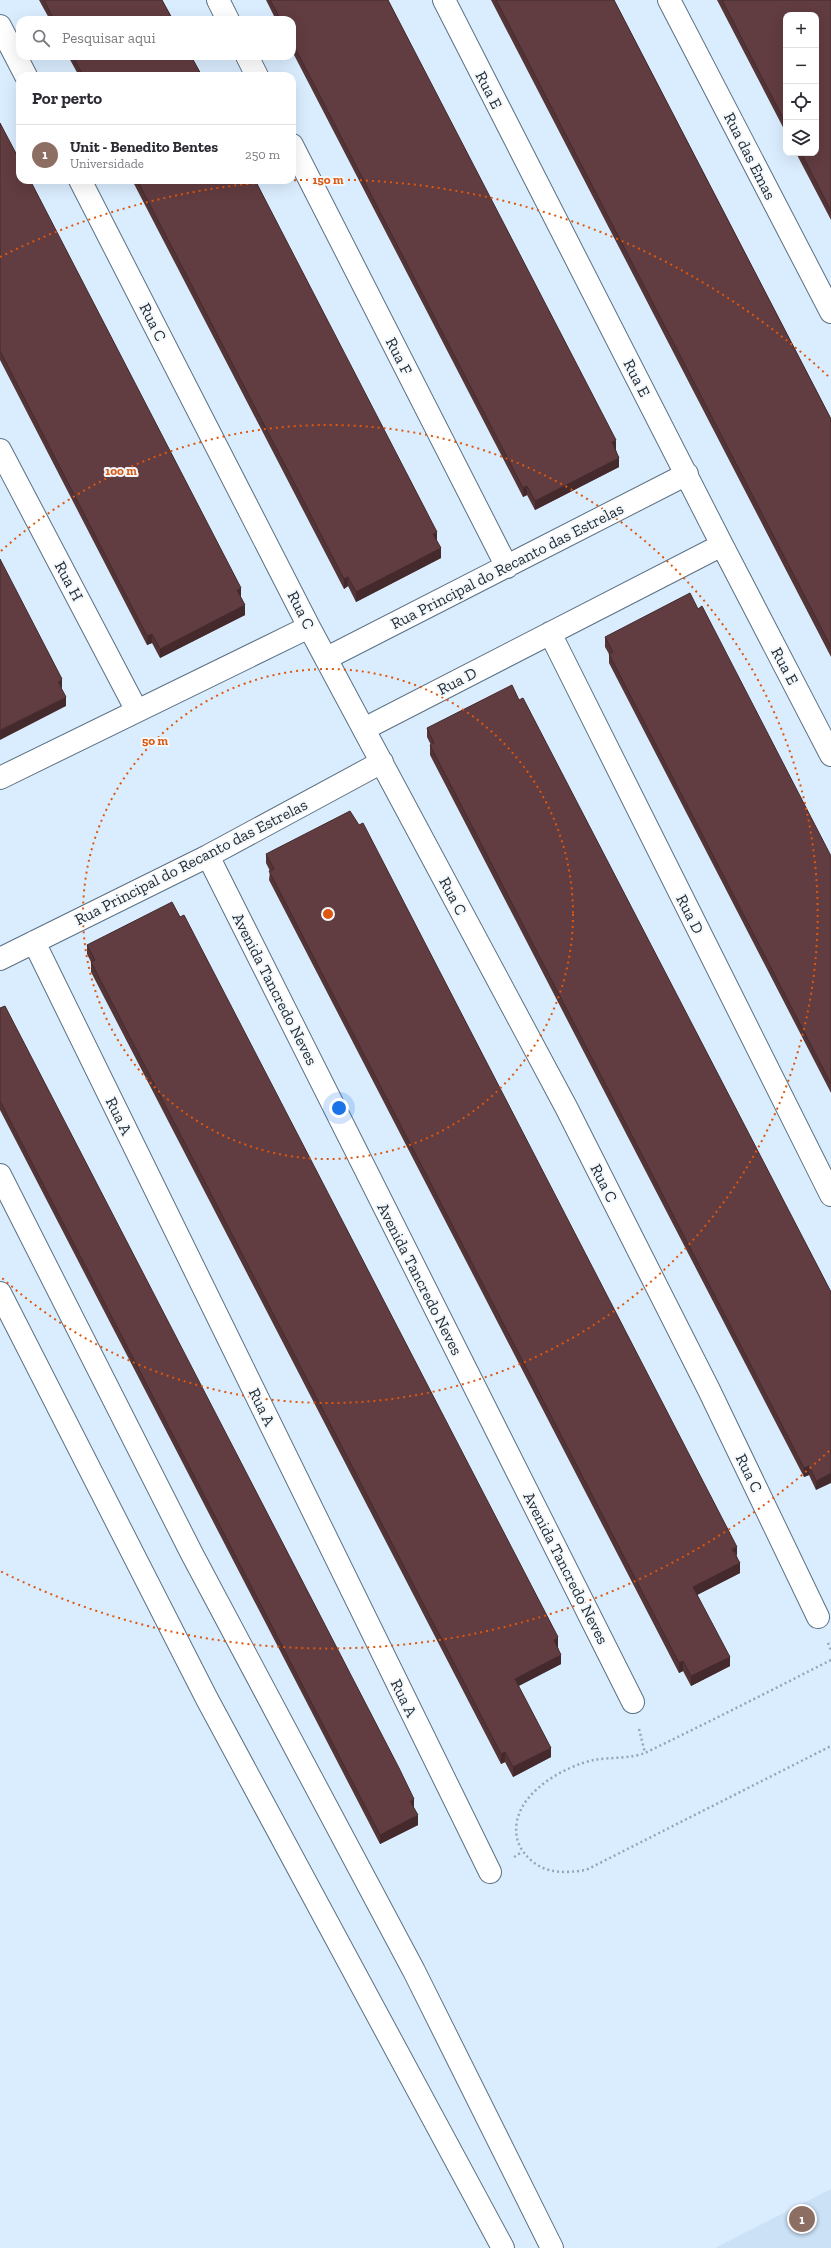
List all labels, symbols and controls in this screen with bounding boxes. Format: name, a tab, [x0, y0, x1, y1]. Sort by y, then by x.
map controls	[783, 12, 819, 156]
button: +	[783, 12, 819, 48]
search box	[16, 16, 296, 60]
icon: search	[30, 27, 52, 49]
text: Pesquisar aqui	[62, 29, 156, 47]
button: −	[783, 48, 819, 84]
street label: Rua E	[472, 68, 506, 112]
button: locate	[783, 84, 819, 120]
text: Por perto	[32, 88, 102, 108]
street label: Rua das Emas	[720, 109, 780, 203]
button: layers	[783, 120, 819, 156]
text: Unit - Benedito Bentes	[70, 138, 218, 156]
text: 1	[42, 147, 48, 162]
text: 250 m	[245, 147, 280, 162]
text: Universidade	[70, 156, 144, 171]
text: 150 m	[313, 173, 344, 187]
street label: Rua C	[135, 300, 171, 344]
street label: Rua F	[382, 334, 416, 378]
street label: Rua E	[620, 356, 654, 400]
text: 100 m	[105, 464, 137, 478]
street label: Rua Principal do Recanto das Estrelas	[387, 499, 627, 633]
street label: Rua H	[51, 558, 87, 604]
street label: Rua C	[283, 588, 319, 632]
street label: Rua E	[767, 644, 803, 688]
street label: Rua D	[434, 663, 480, 699]
text: 50 m	[142, 734, 168, 748]
street label: Rua Principal do Recanto das Estrelas	[71, 795, 311, 929]
street label: Rua C	[435, 874, 471, 918]
street label: Rua D	[672, 891, 708, 937]
centre of rings	[321, 907, 335, 921]
street label: Avenida Tancredo Neves	[228, 910, 322, 1068]
street label: Rua A	[102, 1094, 137, 1139]
your location	[329, 1098, 349, 1118]
street label: Rua C	[586, 1161, 622, 1205]
street label: Avenida Tancredo Neves	[373, 1200, 467, 1358]
street label: Rua A	[245, 1385, 280, 1430]
street label: Rua C	[732, 1451, 766, 1495]
street label: Avenida Tancredo Neves	[519, 1489, 613, 1647]
street label: Rua A	[387, 1676, 422, 1721]
pin: 1	[789, 2204, 815, 2234]

